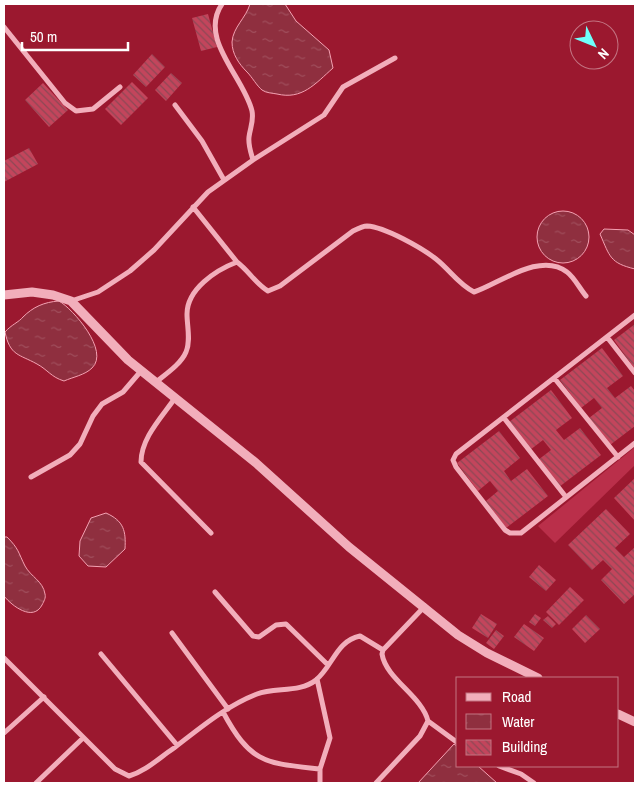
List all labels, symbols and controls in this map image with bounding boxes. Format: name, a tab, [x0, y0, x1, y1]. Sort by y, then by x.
scale bar	[22, 20, 129, 52]
north arrow	[569, 20, 619, 70]
text: 50 m	[30, 26, 57, 47]
text: N	[594, 45, 613, 63]
legend	[456, 677, 619, 767]
text: Road	[502, 686, 531, 707]
text: Water	[502, 711, 534, 732]
text: Building	[502, 736, 547, 757]

